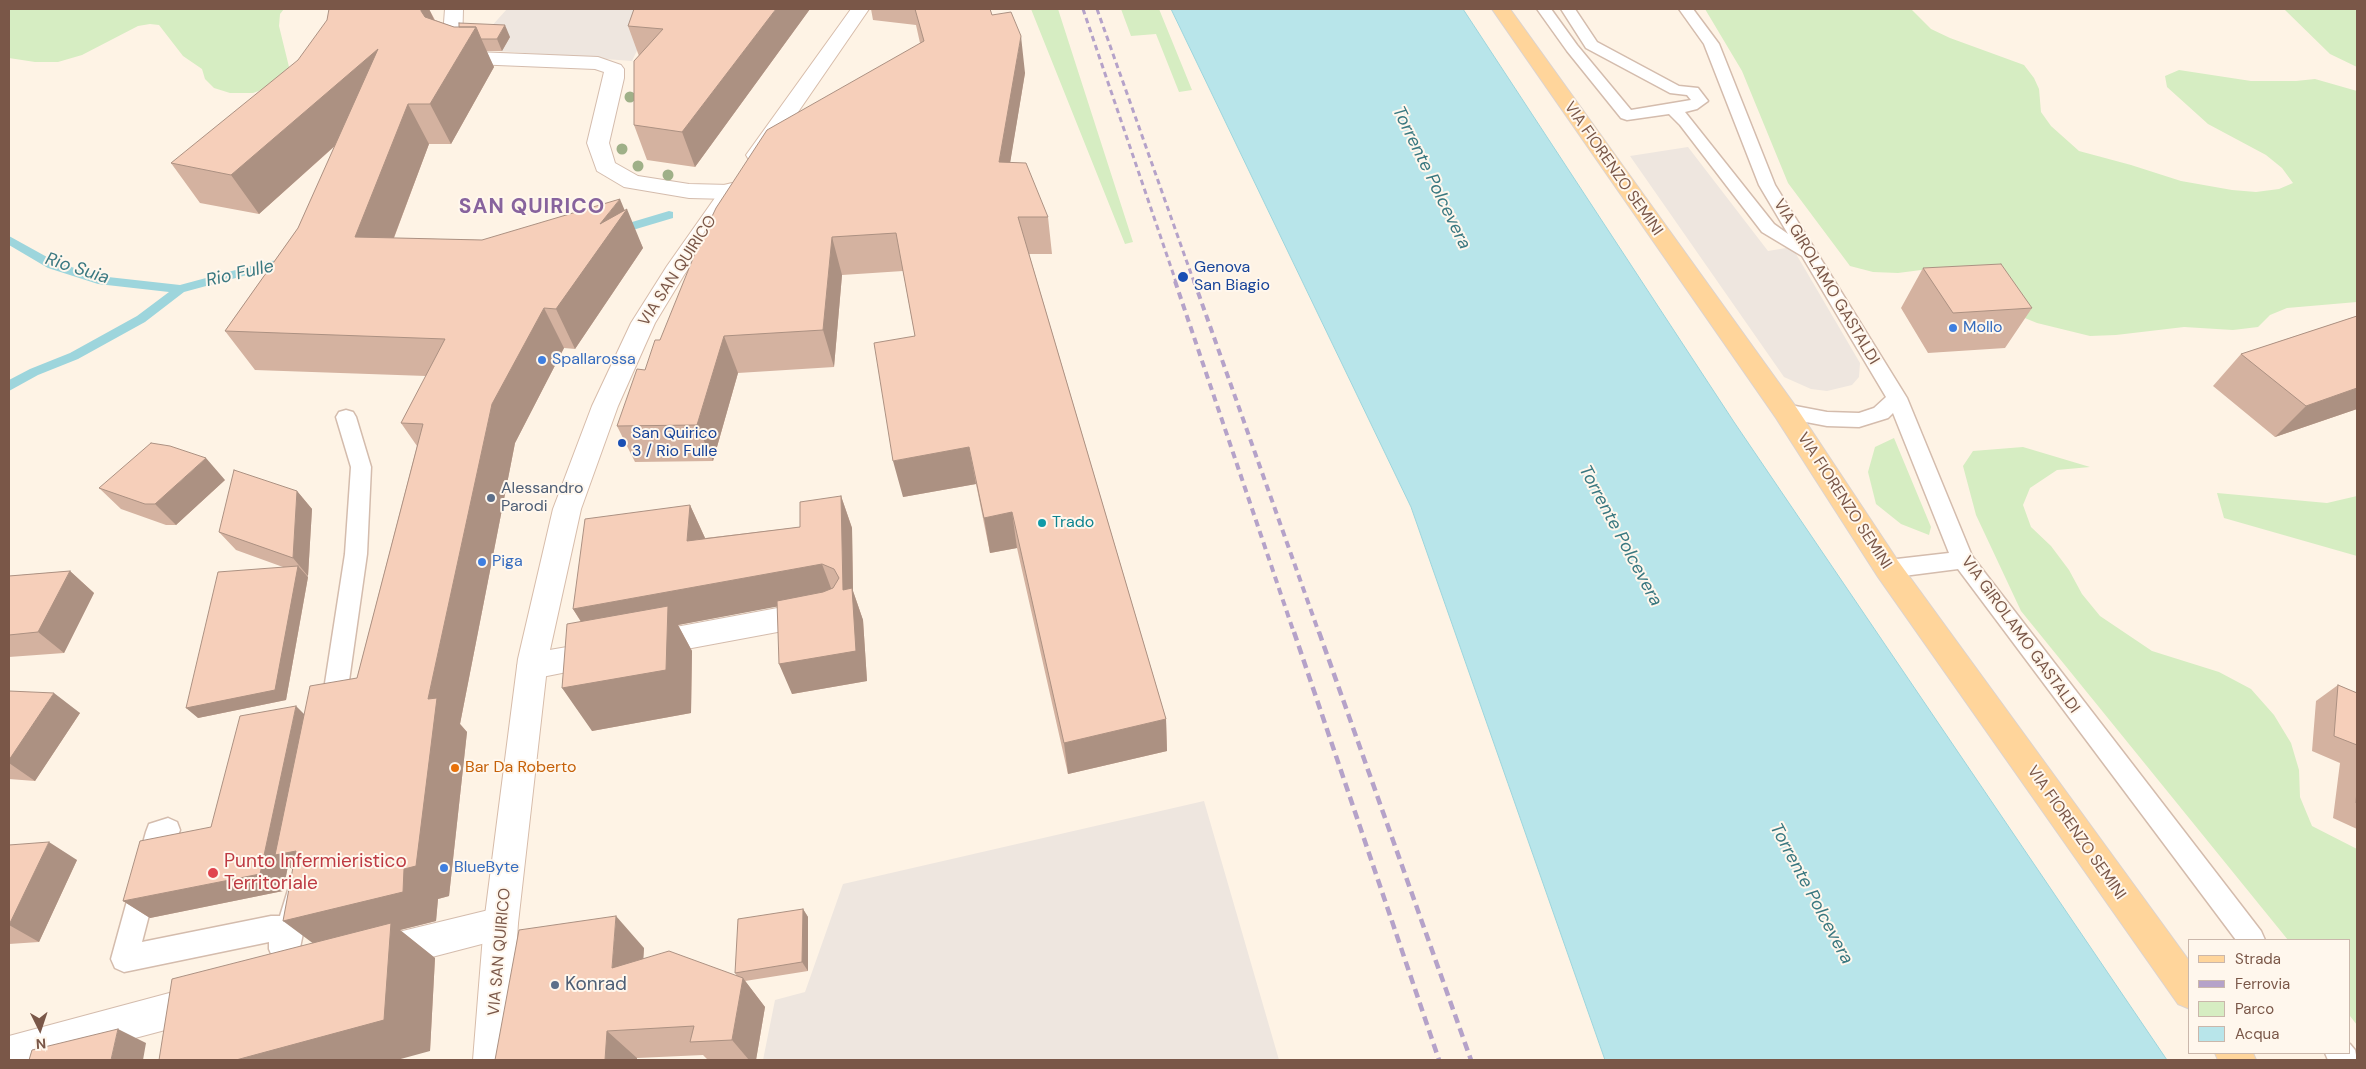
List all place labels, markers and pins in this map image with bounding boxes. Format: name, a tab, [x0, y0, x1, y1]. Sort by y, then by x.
place label: Genova San Biagio	[1194, 258, 1270, 296]
marker: Genova San Biagio	[1176, 270, 1190, 284]
place label: Mollo	[1963, 318, 2003, 338]
marker: Mollo	[1947, 322, 1959, 334]
place label: Spallarossa	[552, 350, 636, 370]
marker: Spallarossa	[536, 354, 548, 366]
place label: San Quirico 3 / Rio Fulle	[632, 424, 717, 462]
marker: San Quirico 3 / Rio Fulle	[616, 437, 628, 449]
place label: Alessandro Parodi	[501, 479, 583, 517]
marker: Alessandro Parodi	[485, 492, 497, 504]
place label: Trado	[1052, 513, 1094, 533]
marker: Trado	[1036, 517, 1048, 529]
place label: Piga	[492, 552, 523, 572]
marker: Piga	[476, 556, 488, 568]
place label: Bar Da Roberto	[465, 758, 577, 778]
marker: Bar Da Roberto	[449, 762, 461, 774]
place label: Punto Infermieristico Territoriale	[224, 851, 407, 895]
place label: BlueByte	[454, 858, 519, 878]
marker: BlueByte	[438, 862, 450, 874]
marker: Punto Infermieristico Territoriale	[206, 866, 220, 880]
place label: Konrad	[565, 974, 627, 996]
marker: Konrad	[549, 979, 561, 991]

